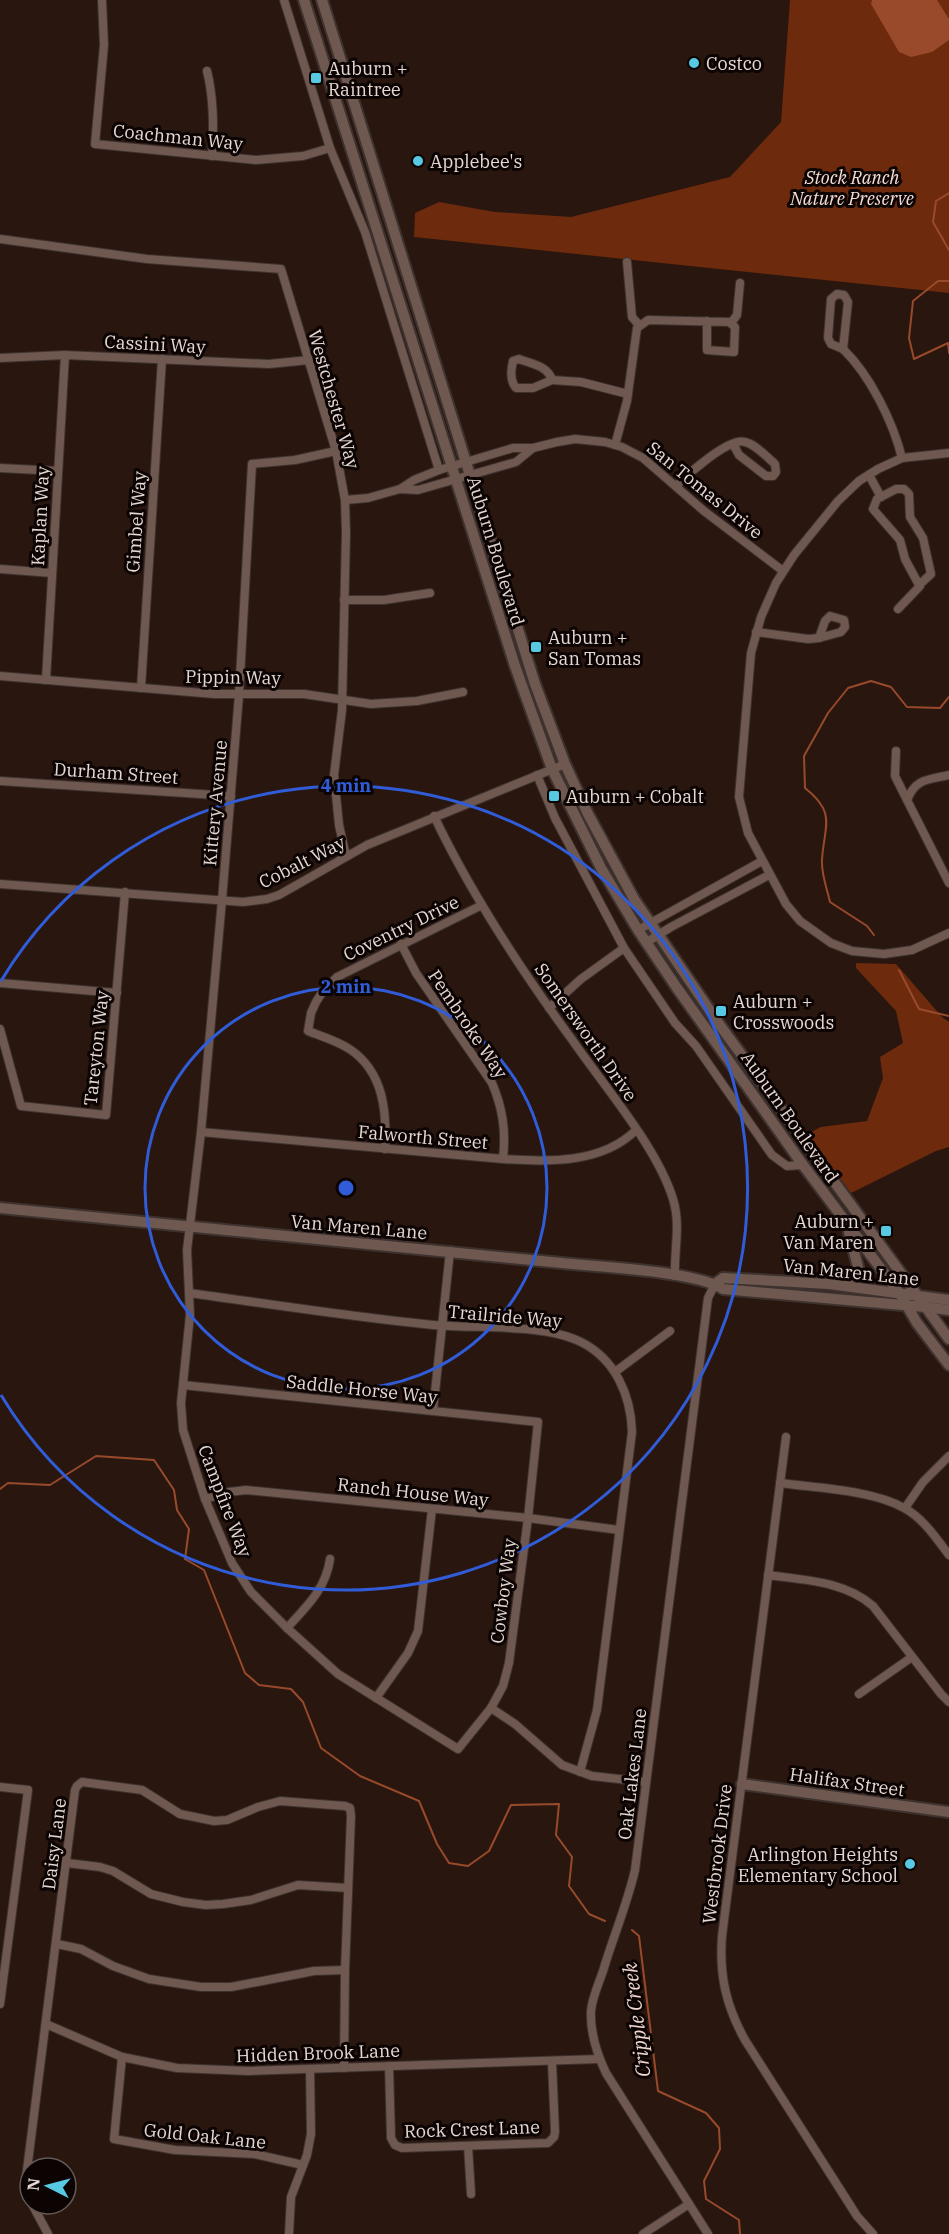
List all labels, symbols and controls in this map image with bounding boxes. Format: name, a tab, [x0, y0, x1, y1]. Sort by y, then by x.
place label: Costco	[706, 52, 762, 75]
marker: Costco	[687, 56, 701, 70]
place label: Auburn + Raintree	[328, 57, 408, 101]
marker: Auburn + Raintree	[309, 71, 323, 85]
street label: Coachman Way	[112, 119, 244, 155]
place label: Applebee's	[430, 150, 522, 173]
marker: Applebee's	[411, 154, 425, 168]
park label: Stock Ranch Nature Preserve	[789, 166, 914, 210]
street label: Westchester Way	[303, 327, 365, 472]
street label: Cassini Way	[104, 330, 207, 358]
street label: San Tomas Drive	[642, 436, 768, 544]
street label: Kaplan Way	[26, 465, 54, 566]
street label: Gimbel Way	[121, 470, 151, 573]
street label: Auburn Boulevard	[462, 473, 530, 629]
place label: Auburn + San Tomas	[548, 626, 641, 670]
marker: Auburn + San Tomas	[529, 640, 543, 654]
street label: Pippin Way	[185, 665, 282, 689]
street label: Kittery Avenue	[198, 739, 232, 867]
street label: Durham Street	[53, 757, 179, 789]
text: 4 min	[321, 774, 371, 797]
place label: Auburn + Cobalt	[566, 785, 704, 808]
marker: Auburn + Cobalt	[547, 789, 561, 803]
street label: Cobalt Way	[255, 830, 349, 894]
street label: Coventry Drive	[339, 890, 463, 966]
street label: Somersworth Drive	[530, 958, 642, 1106]
street label: Pembroke Way	[423, 965, 513, 1083]
text: 2 min	[321, 975, 371, 998]
street label: Tareyton Way	[79, 989, 114, 1107]
place label: Auburn + Crosswoods	[733, 990, 834, 1034]
marker: Auburn + Crosswoods	[714, 1004, 728, 1018]
street label: Auburn Boulevard	[736, 1047, 844, 1187]
street label: Falworth Street	[357, 1120, 489, 1154]
centre of rings	[336, 1178, 356, 1198]
street label: Van Maren Lane	[290, 1210, 428, 1244]
place label: Auburn + Van Maren	[783, 1210, 874, 1254]
marker: Auburn + Van Maren	[879, 1224, 893, 1238]
street label: Van Maren Lane	[782, 1253, 920, 1291]
street label: Trailride Way	[447, 1300, 563, 1332]
street label: Saddle Horse Way	[285, 1370, 439, 1408]
street label: Campfire Way	[193, 1442, 257, 1561]
street label: Ranch House Way	[336, 1473, 490, 1511]
street label: Cowboy Way	[485, 1537, 521, 1645]
street label: Oak Lakes Lane	[613, 1707, 651, 1841]
street label: Halifax Street	[788, 1763, 906, 1801]
street label: Westbrook Drive	[697, 1783, 737, 1925]
street label: Daisy Lane	[37, 1797, 71, 1891]
place label: Arlington Heights Elementary School	[738, 1843, 898, 1887]
marker: Arlington Heights Elementary School	[903, 1857, 917, 1871]
water label: Cripple Creek	[616, 1961, 656, 2079]
street label: Hidden Brook Lane	[236, 2039, 400, 2067]
street label: Rock Crest Lane	[404, 2115, 540, 2143]
street label: Gold Oak Lane	[143, 2118, 267, 2154]
north arrow	[18, 2156, 78, 2216]
text: N	[22, 2177, 44, 2192]

